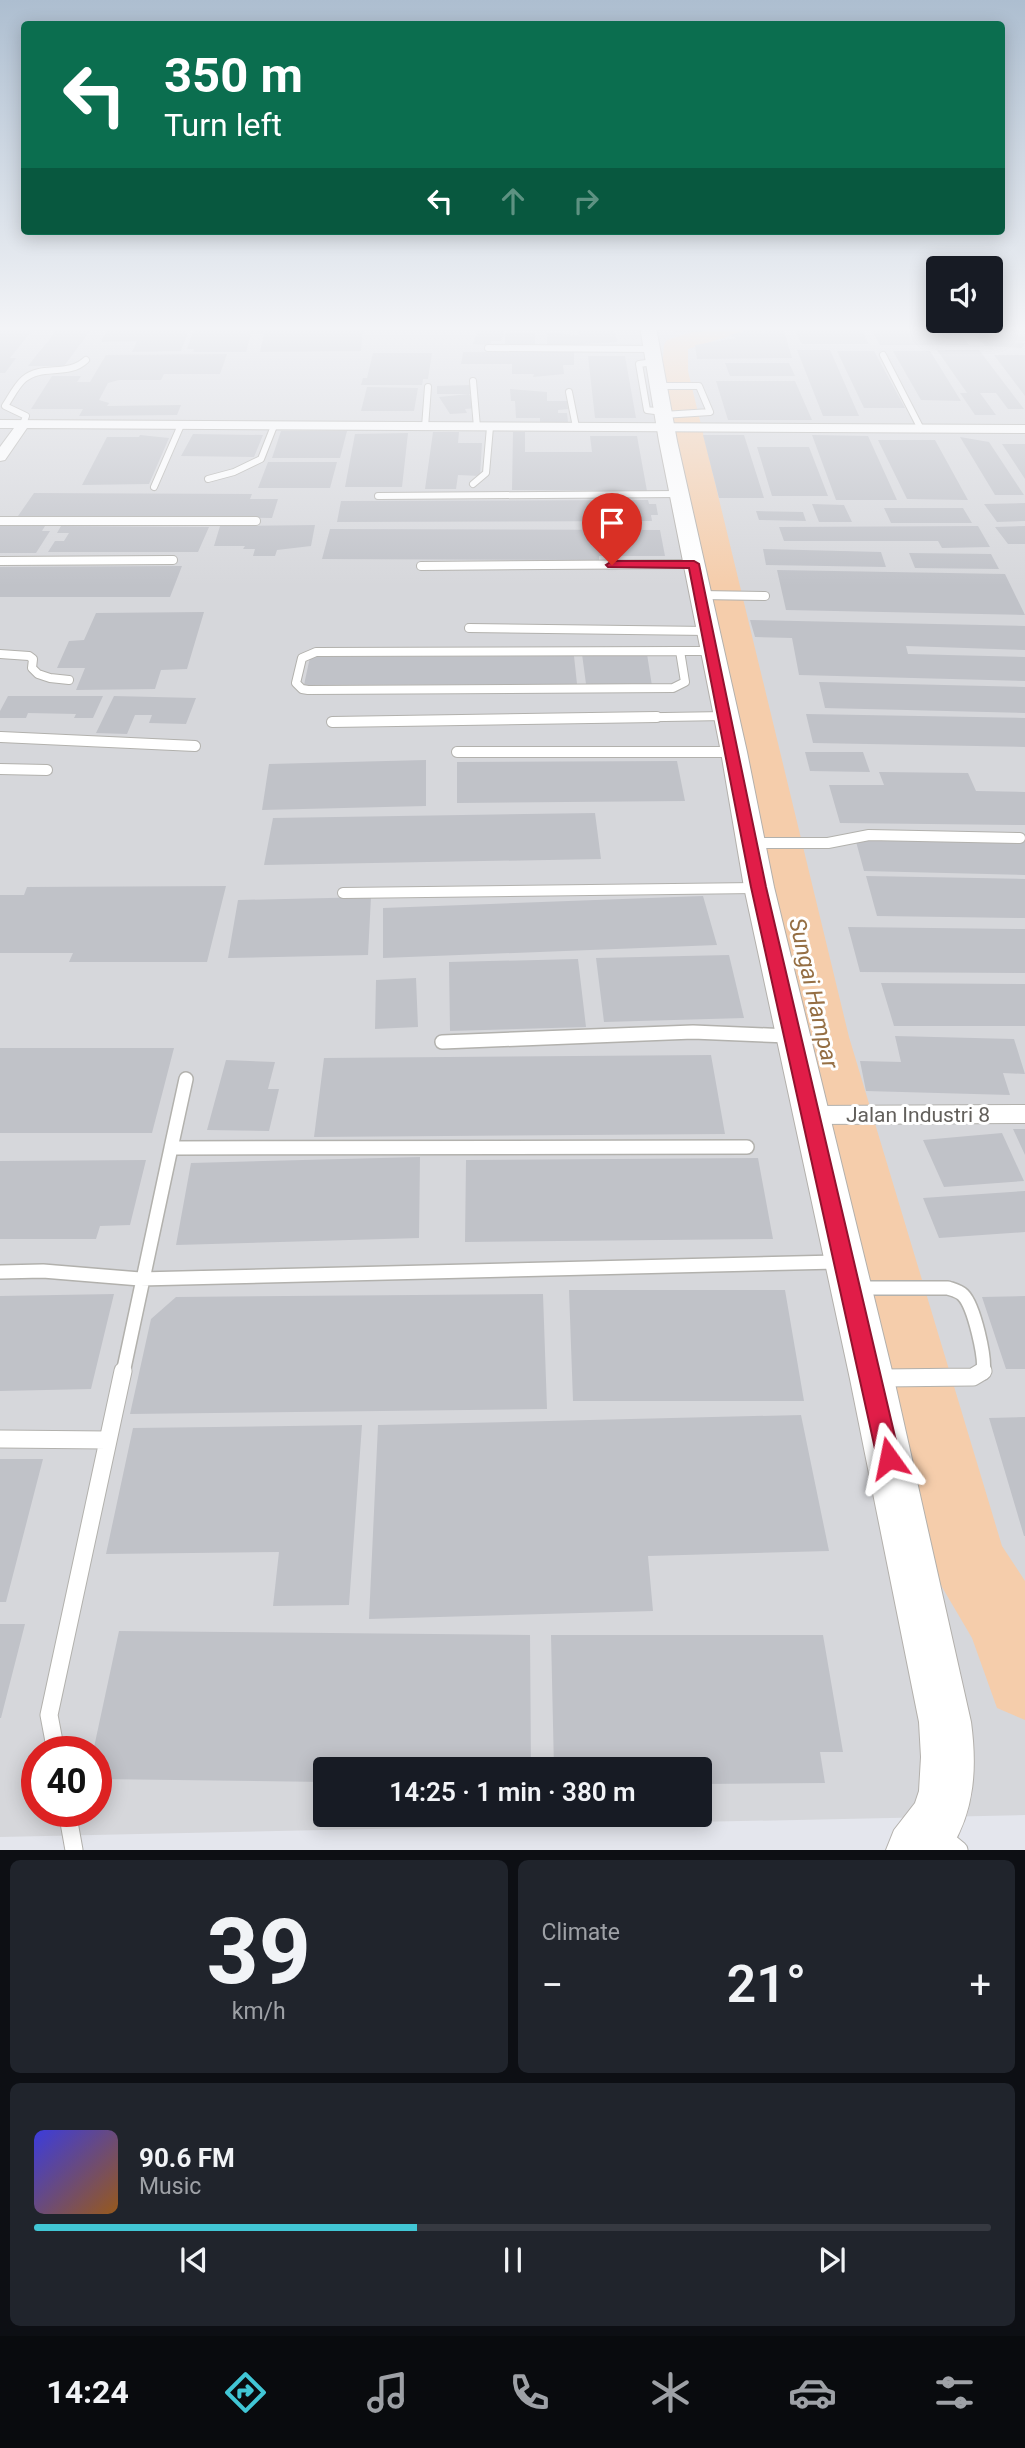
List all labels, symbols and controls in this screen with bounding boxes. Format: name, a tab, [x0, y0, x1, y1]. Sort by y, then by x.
text: 350 m	[164, 47, 303, 104]
icon: left	[49, 49, 140, 140]
text: Turn left	[164, 106, 282, 144]
icon: left	[421, 182, 459, 220]
icon: ahead	[494, 182, 532, 220]
icon: right	[567, 182, 605, 220]
map controls	[926, 256, 1003, 333]
button: sound	[926, 256, 1003, 333]
pin	[582, 493, 642, 565]
icon: arrive	[593, 504, 631, 542]
water label: Sungai Hampar	[783, 915, 844, 1072]
street label: Jalan Industri 8	[846, 1103, 990, 1127]
position arrow	[852, 1421, 926, 1495]
speed limit sign: 40	[21, 1736, 112, 1827]
text: 14:25 · 1 min · 380 m	[389, 1777, 636, 1807]
text: 39	[207, 1899, 311, 2005]
text: Climate	[542, 1919, 620, 1946]
text: 21°	[727, 1954, 806, 2015]
text: −	[542, 1963, 563, 2007]
text: +	[969, 1963, 991, 2007]
text: km/h	[232, 1998, 286, 2025]
text: 90.6 FM	[139, 2143, 235, 2173]
text: Music	[139, 2173, 201, 2200]
icon: previous	[175, 2241, 213, 2279]
icon: pause	[494, 2241, 532, 2279]
icon: next	[813, 2241, 851, 2279]
icon: directions	[221, 2368, 270, 2417]
icon: music	[363, 2368, 412, 2417]
icon: phone	[505, 2368, 554, 2417]
icon: climate	[646, 2368, 695, 2417]
icon: car	[788, 2368, 837, 2417]
icon: filters	[930, 2368, 979, 2417]
text: 14:24	[46, 2373, 129, 2411]

